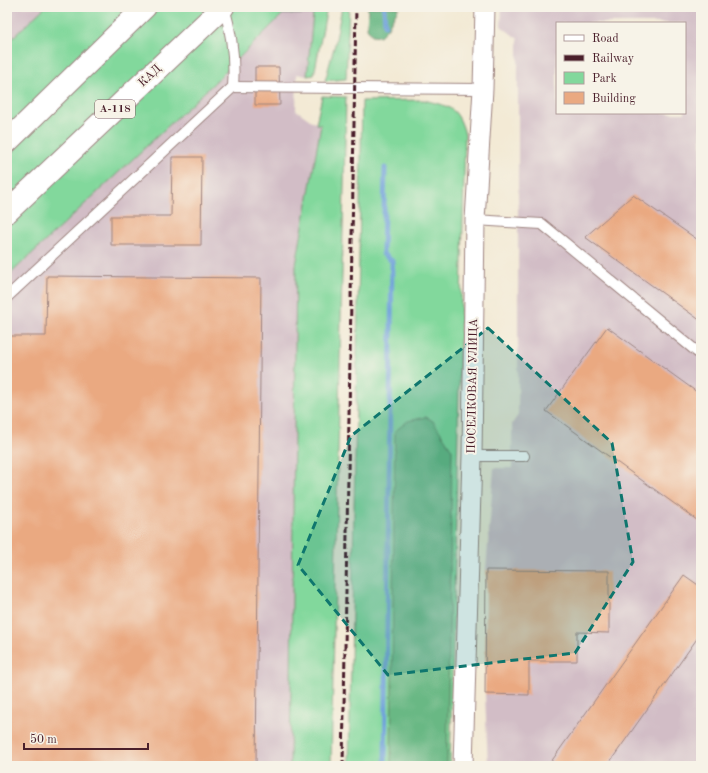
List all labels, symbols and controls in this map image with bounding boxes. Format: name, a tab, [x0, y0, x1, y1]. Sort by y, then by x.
legend	[556, 22, 686, 114]
text: Road	[592, 33, 619, 45]
text: Railway	[592, 53, 635, 65]
street label: КАД	[136, 63, 164, 89]
text: Park	[592, 73, 617, 85]
text: Building	[592, 93, 636, 105]
road number: А-118	[95, 100, 135, 118]
street label: ПОСЕЛКОВАЯ УЛИЦА	[466, 318, 480, 454]
scale bar	[24, 725, 148, 751]
text: 50 m	[30, 733, 57, 746]

